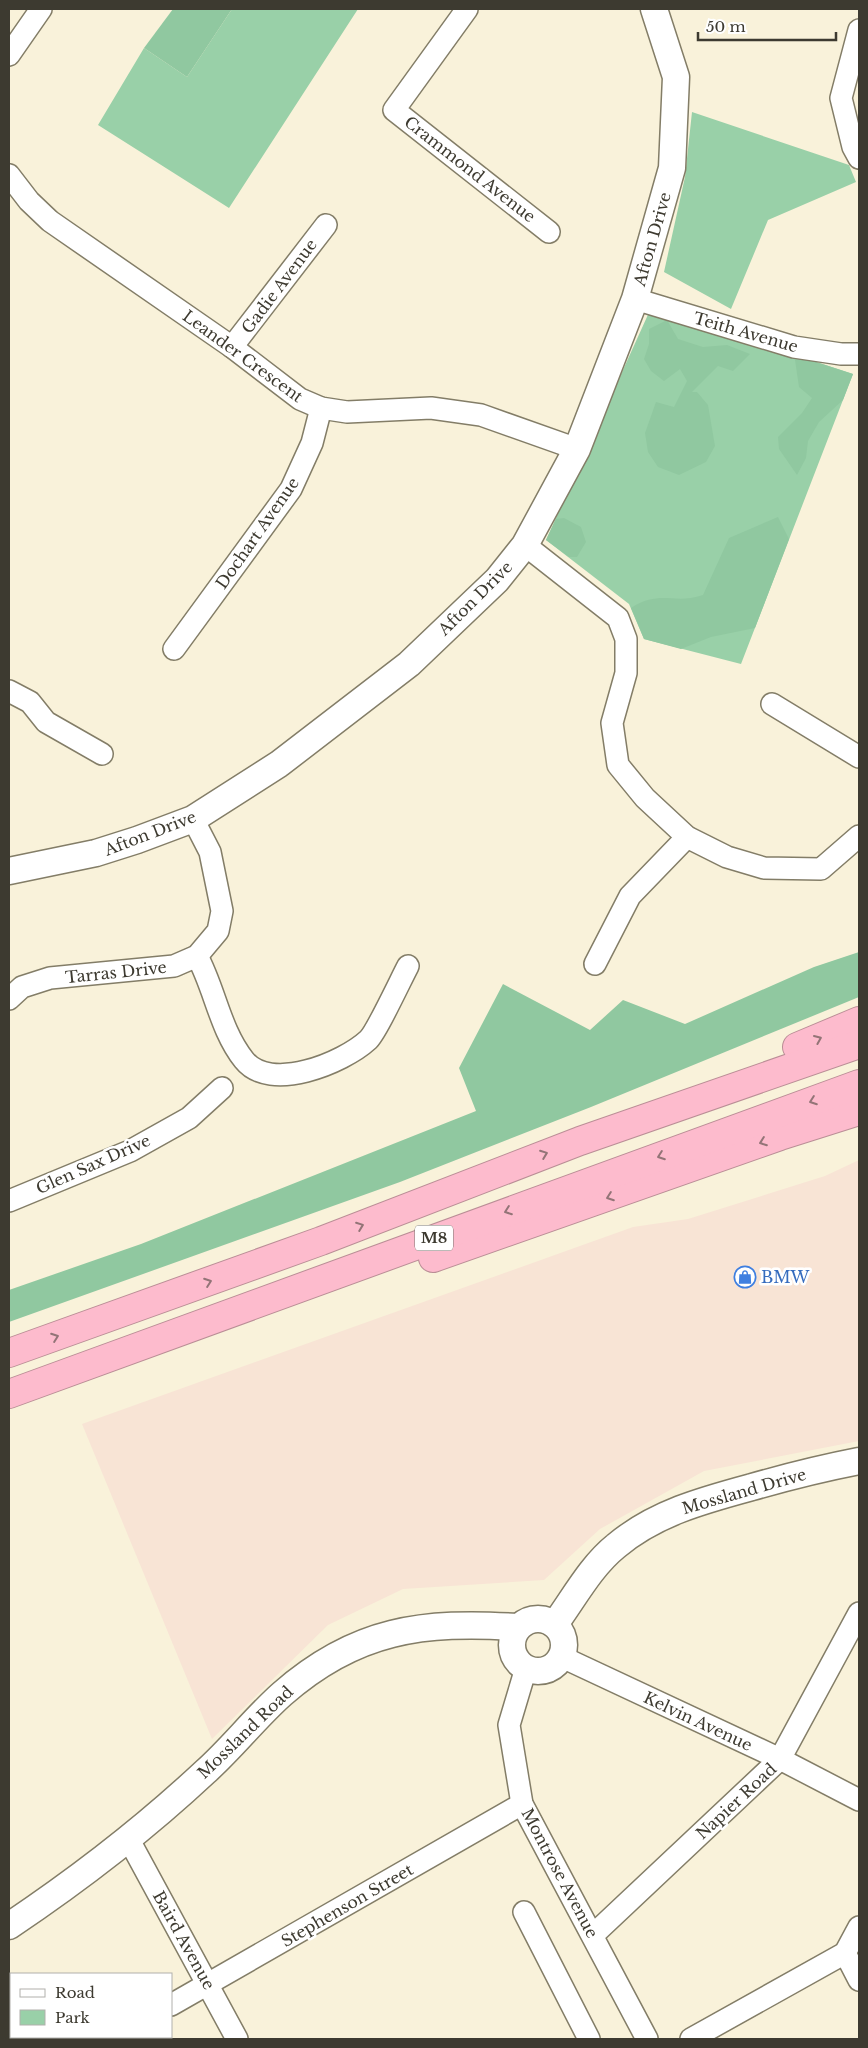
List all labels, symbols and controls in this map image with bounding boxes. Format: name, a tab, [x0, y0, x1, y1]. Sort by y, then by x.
scale bar	[698, 10, 836, 42]
text: 50 m	[706, 17, 746, 36]
street label: Crammond Avenue	[400, 112, 540, 226]
street label: Afton Drive	[629, 190, 675, 289]
street label: Gadie Avenue	[237, 235, 321, 337]
street label: Leander Crescent	[179, 306, 307, 406]
street label: Teith Avenue	[691, 308, 801, 356]
street label: Dochart Avenue	[211, 473, 303, 593]
street label: Afton Drive	[433, 557, 516, 640]
street label: Afton Drive	[100, 806, 199, 860]
street label: Tarras Drive	[64, 957, 168, 987]
one-way arrow	[813, 1034, 822, 1045]
one-way arrow	[810, 1095, 818, 1105]
street label: Glen Sax Drive	[33, 1130, 153, 1198]
one-way arrow	[759, 1136, 768, 1146]
one-way arrow	[539, 1150, 548, 1161]
one-way arrow	[657, 1150, 665, 1160]
one-way arrow	[606, 1191, 614, 1201]
one-way arrow	[504, 1205, 513, 1215]
one-way arrow	[355, 1222, 364, 1232]
road number: M8	[415, 1226, 453, 1250]
shop icon: BMW	[733, 1265, 757, 1289]
place label: BMW	[761, 1267, 810, 1287]
one-way arrow	[203, 1278, 211, 1288]
one-way arrow	[50, 1333, 58, 1343]
street label: Mossland Drive	[680, 1464, 808, 1518]
street label: Mossland Road	[193, 1681, 297, 1783]
street label: Kelvin Avenue	[641, 1687, 755, 1755]
street label: Napier Road	[692, 1759, 780, 1843]
street label: Montrose Avenue	[517, 1805, 603, 1941]
street label: Stephenson Street	[277, 1859, 417, 1951]
street label: Baird Avenue	[149, 1887, 219, 1993]
legend	[10, 1973, 172, 2038]
text: Road	[55, 1983, 95, 2002]
text: Park	[55, 2008, 91, 2027]

